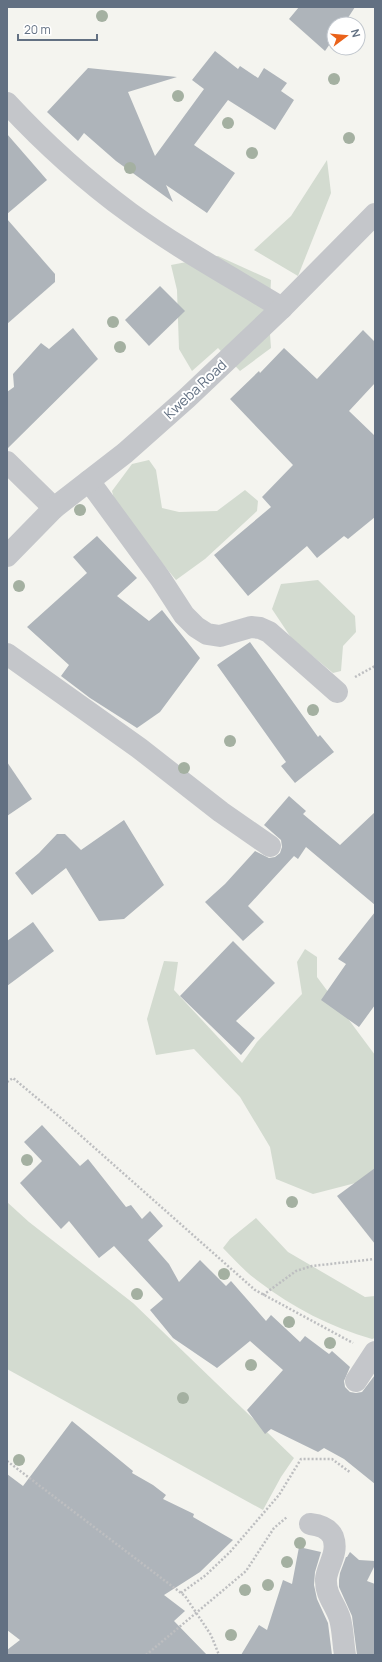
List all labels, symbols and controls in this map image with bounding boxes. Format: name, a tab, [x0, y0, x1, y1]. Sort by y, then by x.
scale bar	[18, 16, 97, 42]
north arrow	[326, 16, 366, 56]
text: 20 m	[24, 21, 51, 38]
text: N	[348, 27, 364, 39]
street label: Kweba Road	[160, 355, 230, 423]

